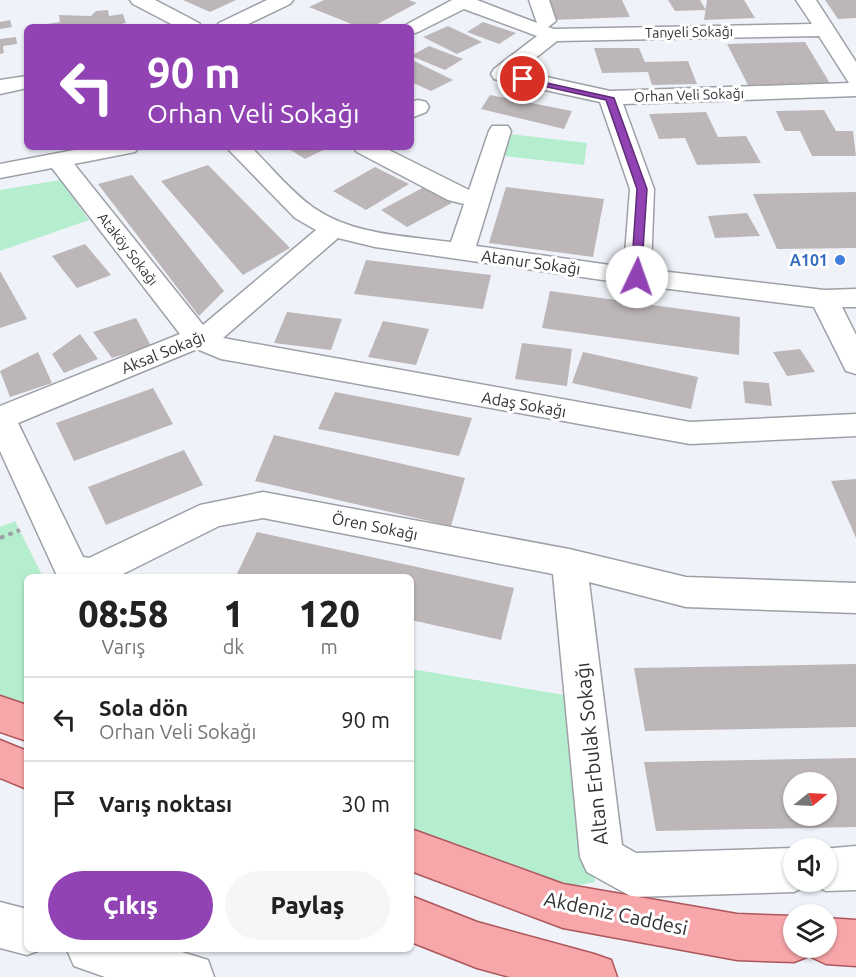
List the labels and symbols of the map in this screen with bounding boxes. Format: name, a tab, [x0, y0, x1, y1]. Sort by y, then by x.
street label: Tanyeli Sokağı	[645, 23, 733, 41]
pin	[497, 53, 548, 104]
street label: Orhan Veli Sokağı	[634, 85, 744, 105]
street label: Ataköy Sokağı	[95, 209, 161, 289]
position arrow	[605, 245, 669, 309]
street label: Atanur Sokağı	[480, 246, 582, 278]
place label: A101	[790, 251, 828, 269]
marker: A101	[833, 253, 847, 267]
street label: Aksal Sokağı	[119, 327, 207, 377]
street label: Adaş Sokağı	[480, 388, 568, 420]
street label: Ören Sokağı	[330, 509, 420, 543]
street label: Altan Erbulak Sokağı	[570, 662, 612, 846]
north arrow	[783, 772, 837, 826]
street label: Akdeniz Caddesi	[542, 887, 690, 939]

